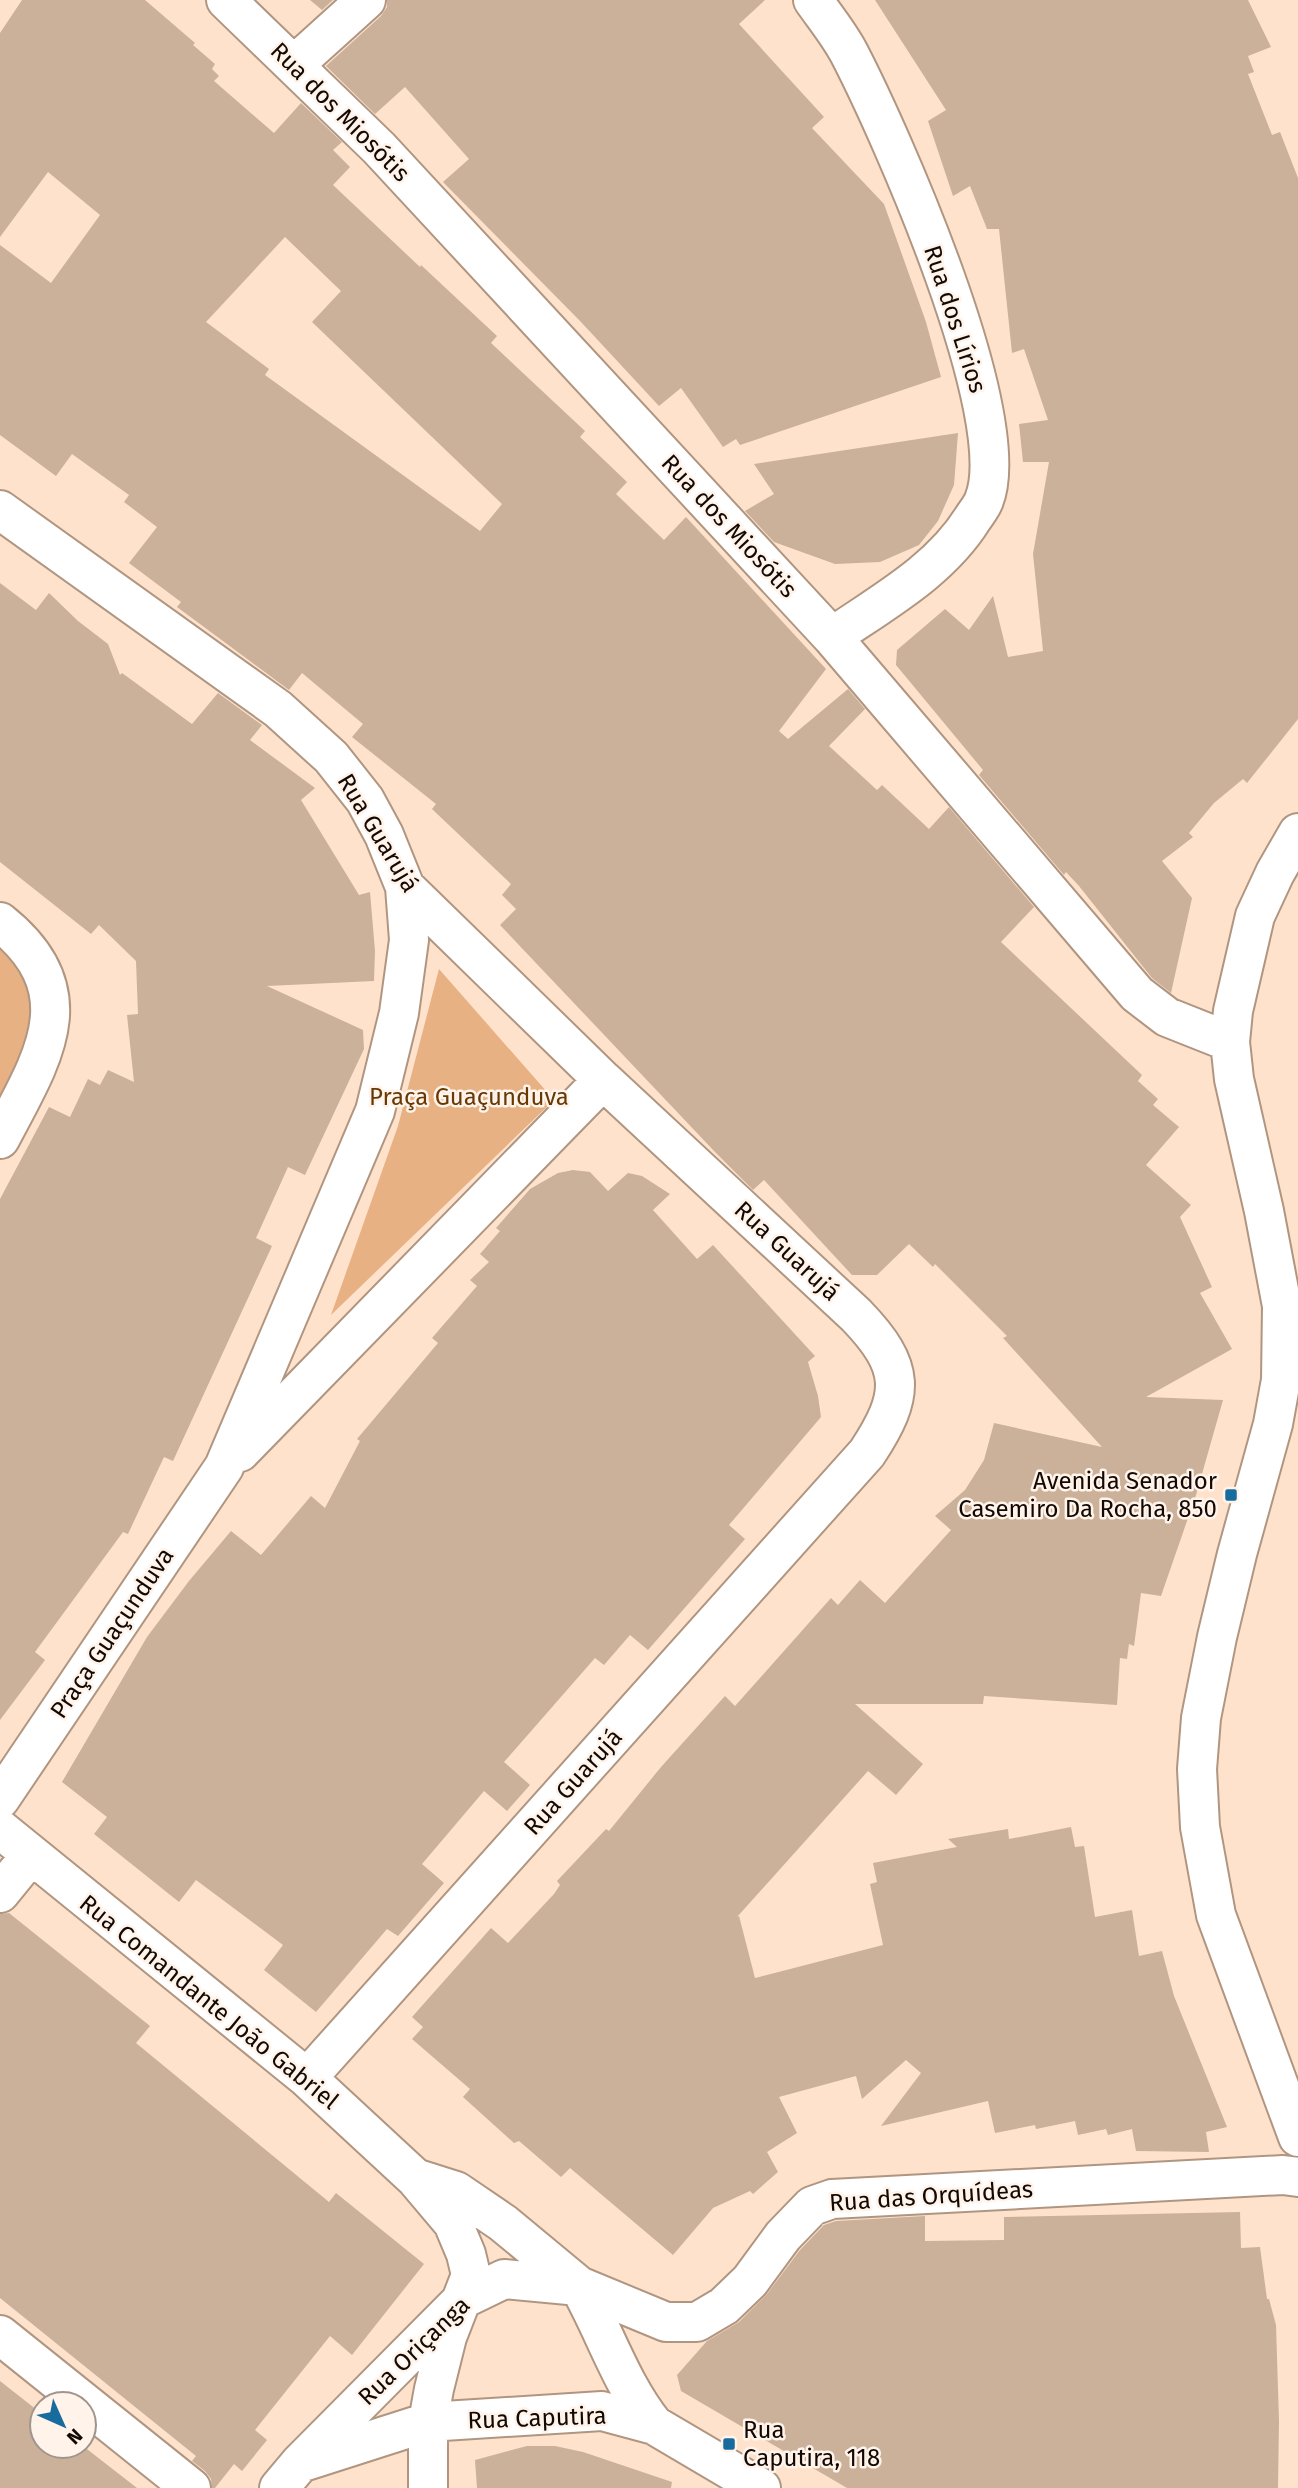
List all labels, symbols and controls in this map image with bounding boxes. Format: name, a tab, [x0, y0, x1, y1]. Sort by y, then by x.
street label: Rua dos Miosótis	[265, 37, 415, 187]
street label: Rua dos Lírios	[918, 242, 992, 396]
street label: Rua dos Miosótis	[656, 449, 802, 603]
street label: Rua Guarujá	[332, 769, 424, 897]
park label: Praça Guaçunduva	[369, 1083, 569, 1111]
street label: Rua Guarujá	[729, 1195, 845, 1307]
place label: Avenida Senador Casemiro Da Rocha, 850	[958, 1467, 1218, 1523]
marker: Avenida Senador Casemiro Da Rocha, 850	[1223, 1487, 1239, 1503]
street label: Praça Guaçunduva	[45, 1542, 179, 1724]
street label: Rua Guarujá	[518, 1723, 628, 1841]
street label: Rua Comandante João Gabriel	[74, 1889, 344, 2115]
street label: Rua das Orquídeas	[828, 2175, 1034, 2217]
street label: Rua Oriçanga	[352, 2291, 476, 2411]
north arrow	[28, 2390, 98, 2460]
street label: Rua Caputira	[467, 2402, 607, 2434]
place label: Rua Caputira, 118	[743, 2416, 880, 2472]
text: N	[62, 2424, 87, 2449]
marker: Rua Caputira, 118	[721, 2436, 737, 2452]

